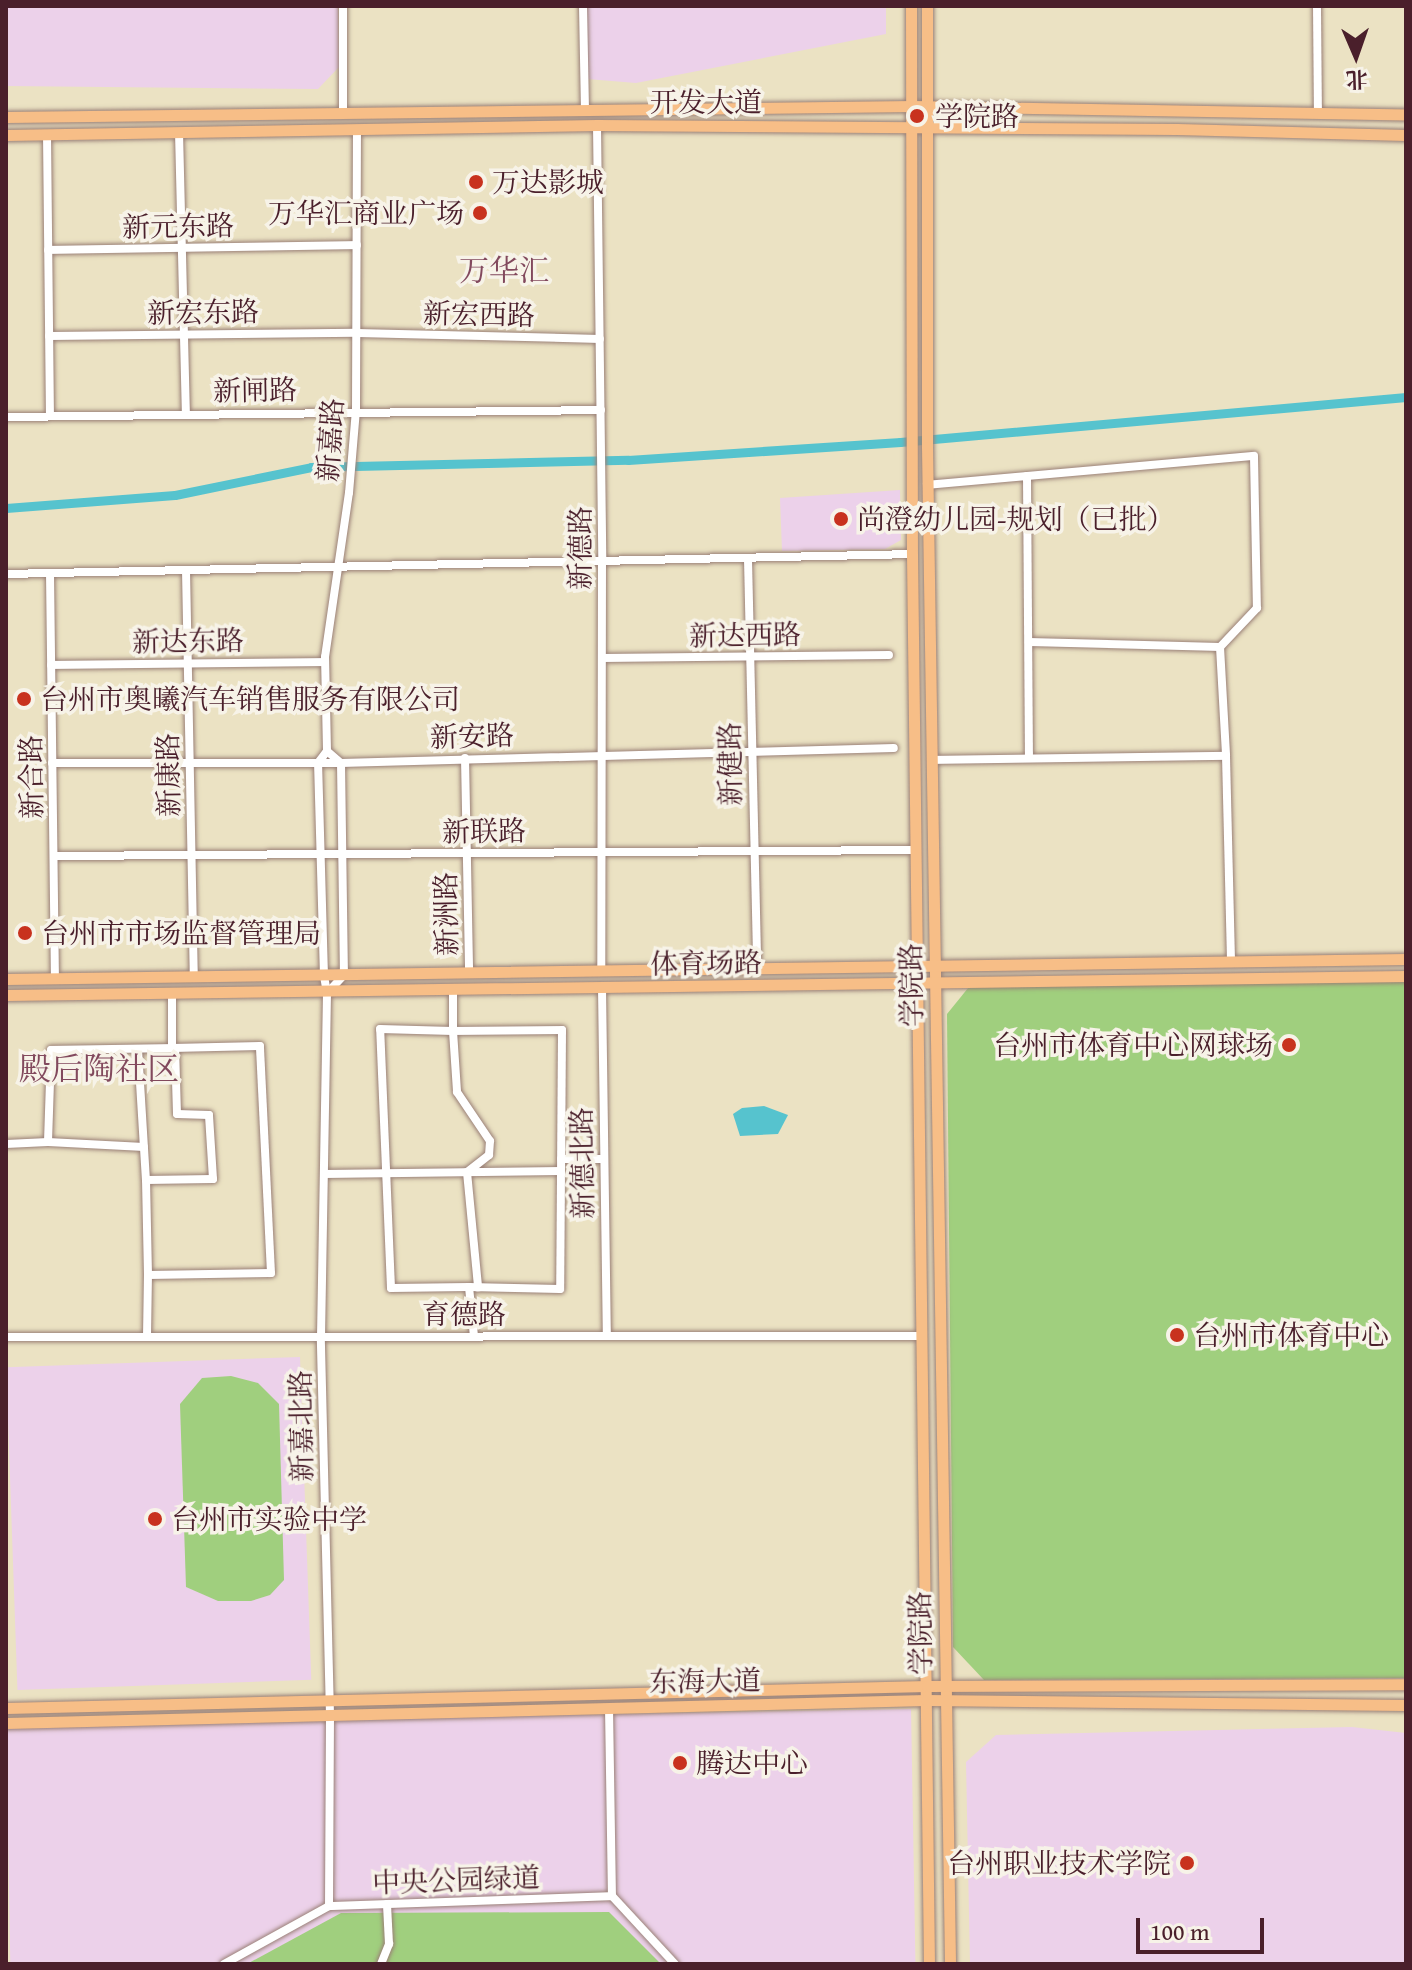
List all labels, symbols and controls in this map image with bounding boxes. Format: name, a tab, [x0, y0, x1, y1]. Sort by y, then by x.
north arrow	[1316, 16, 1396, 96]
text: 北	[1345, 64, 1368, 96]
street label: 开发大道	[650, 85, 762, 119]
place label: 学院路	[935, 99, 1019, 133]
marker: 学院路	[906, 105, 928, 127]
place label: 万达影城	[492, 165, 604, 199]
marker: 万达影城	[467, 173, 485, 191]
place label: 万华汇商业广场	[268, 196, 464, 230]
marker: 万华汇商业广场	[471, 204, 489, 222]
street label: 新元东路	[122, 208, 234, 244]
district label: 万华汇	[459, 252, 549, 288]
street label: 新宏东路	[147, 294, 259, 330]
street label: 新宏西路	[423, 296, 535, 332]
street label: 新闸路	[213, 372, 297, 408]
street label: 新嘉路	[310, 397, 350, 483]
place label: 尚澄幼儿园-规划（已批）	[857, 502, 1175, 536]
street label: 新德路	[563, 506, 597, 590]
marker: 尚澄幼儿园-规划（已批）	[832, 510, 850, 528]
street label: 新达西路	[689, 617, 801, 653]
street label: 新达东路	[132, 623, 244, 659]
place label: 台州市奥曦汽车销售服务有限公司	[40, 682, 460, 716]
marker: 台州市奥曦汽车销售服务有限公司	[15, 690, 33, 708]
street label: 新安路	[429, 718, 515, 754]
street label: 新健路	[712, 722, 748, 806]
street label: 新康路	[150, 733, 186, 817]
street label: 新合路	[13, 735, 49, 819]
street label: 新联路	[442, 813, 526, 849]
street label: 新洲路	[428, 872, 464, 956]
place label: 台州市市场监督管理局	[41, 916, 321, 950]
marker: 台州市市场监督管理局	[16, 924, 34, 942]
street label: 学院路	[893, 943, 929, 1027]
street label: 体育场路	[650, 945, 762, 981]
place label: 台州市体育中心网球场	[993, 1028, 1273, 1062]
marker: 台州市体育中心网球场	[1280, 1036, 1298, 1054]
district label: 殿后陶社区	[19, 1050, 179, 1088]
street label: 新德北路	[564, 1107, 600, 1219]
street label: 育德路	[422, 1297, 506, 1331]
place label: 台州市体育中心	[1193, 1318, 1389, 1352]
marker: 台州市体育中心	[1168, 1326, 1186, 1344]
street label: 新嘉北路	[283, 1370, 319, 1482]
place label: 台州市实验中学	[171, 1502, 367, 1536]
marker: 台州市实验中学	[146, 1510, 164, 1528]
street label: 学院路	[902, 1591, 938, 1675]
street label: 东海大道	[649, 1663, 761, 1699]
place label: 腾达中心	[696, 1746, 808, 1780]
marker: 腾达中心	[671, 1754, 689, 1772]
place label: 台州职业技术学院	[947, 1846, 1171, 1880]
marker: 台州职业技术学院	[1178, 1854, 1196, 1872]
street label: 中央公园绿道	[371, 1860, 541, 1900]
scale bar	[1140, 1902, 1268, 1952]
text: 100 m	[1150, 1914, 1210, 1949]

